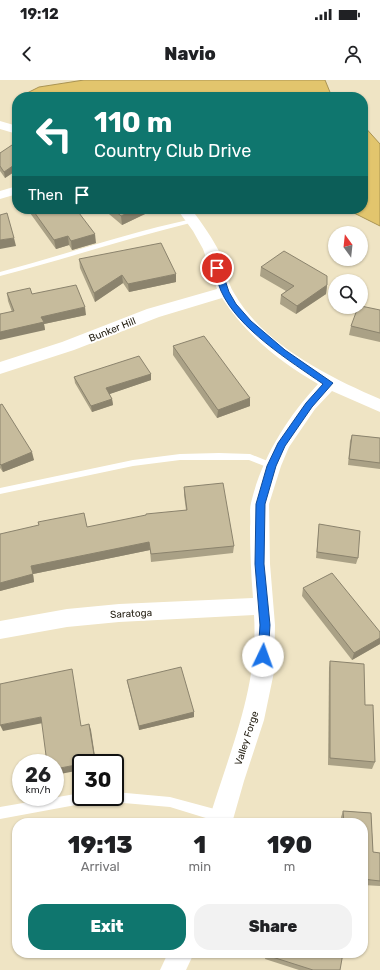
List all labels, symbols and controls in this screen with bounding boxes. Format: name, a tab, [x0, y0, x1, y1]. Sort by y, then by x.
text: 19:12	[20, 5, 59, 23]
icon: back	[16, 43, 38, 65]
text: Navio	[164, 43, 216, 65]
icon: person	[342, 43, 364, 65]
text: 110 m	[94, 106, 172, 139]
icon: left	[28, 108, 80, 160]
text: Country Club Drive	[94, 140, 251, 162]
icon: arrive	[71, 184, 93, 206]
text: Then	[28, 186, 63, 204]
north arrow	[328, 226, 368, 266]
map controls	[328, 226, 368, 314]
pin	[200, 251, 234, 285]
icon: arrive	[206, 257, 228, 279]
button: search	[328, 274, 368, 314]
street label: Bunker Hill	[87, 315, 138, 345]
street label: Saratoga	[110, 607, 152, 621]
position arrow	[242, 635, 284, 677]
street label: Valley Forge	[233, 709, 261, 767]
speed limit sign: 30	[72, 754, 124, 806]
text: 26	[25, 763, 51, 787]
text: km/h	[26, 784, 50, 796]
text: 19:13	[68, 831, 133, 859]
text: 1	[194, 831, 206, 859]
text: 190	[267, 831, 312, 859]
text: Arrival	[81, 859, 120, 874]
text: min	[189, 859, 211, 874]
text: m	[284, 859, 295, 874]
button: Exit	[28, 904, 186, 950]
button: Share	[194, 904, 352, 950]

